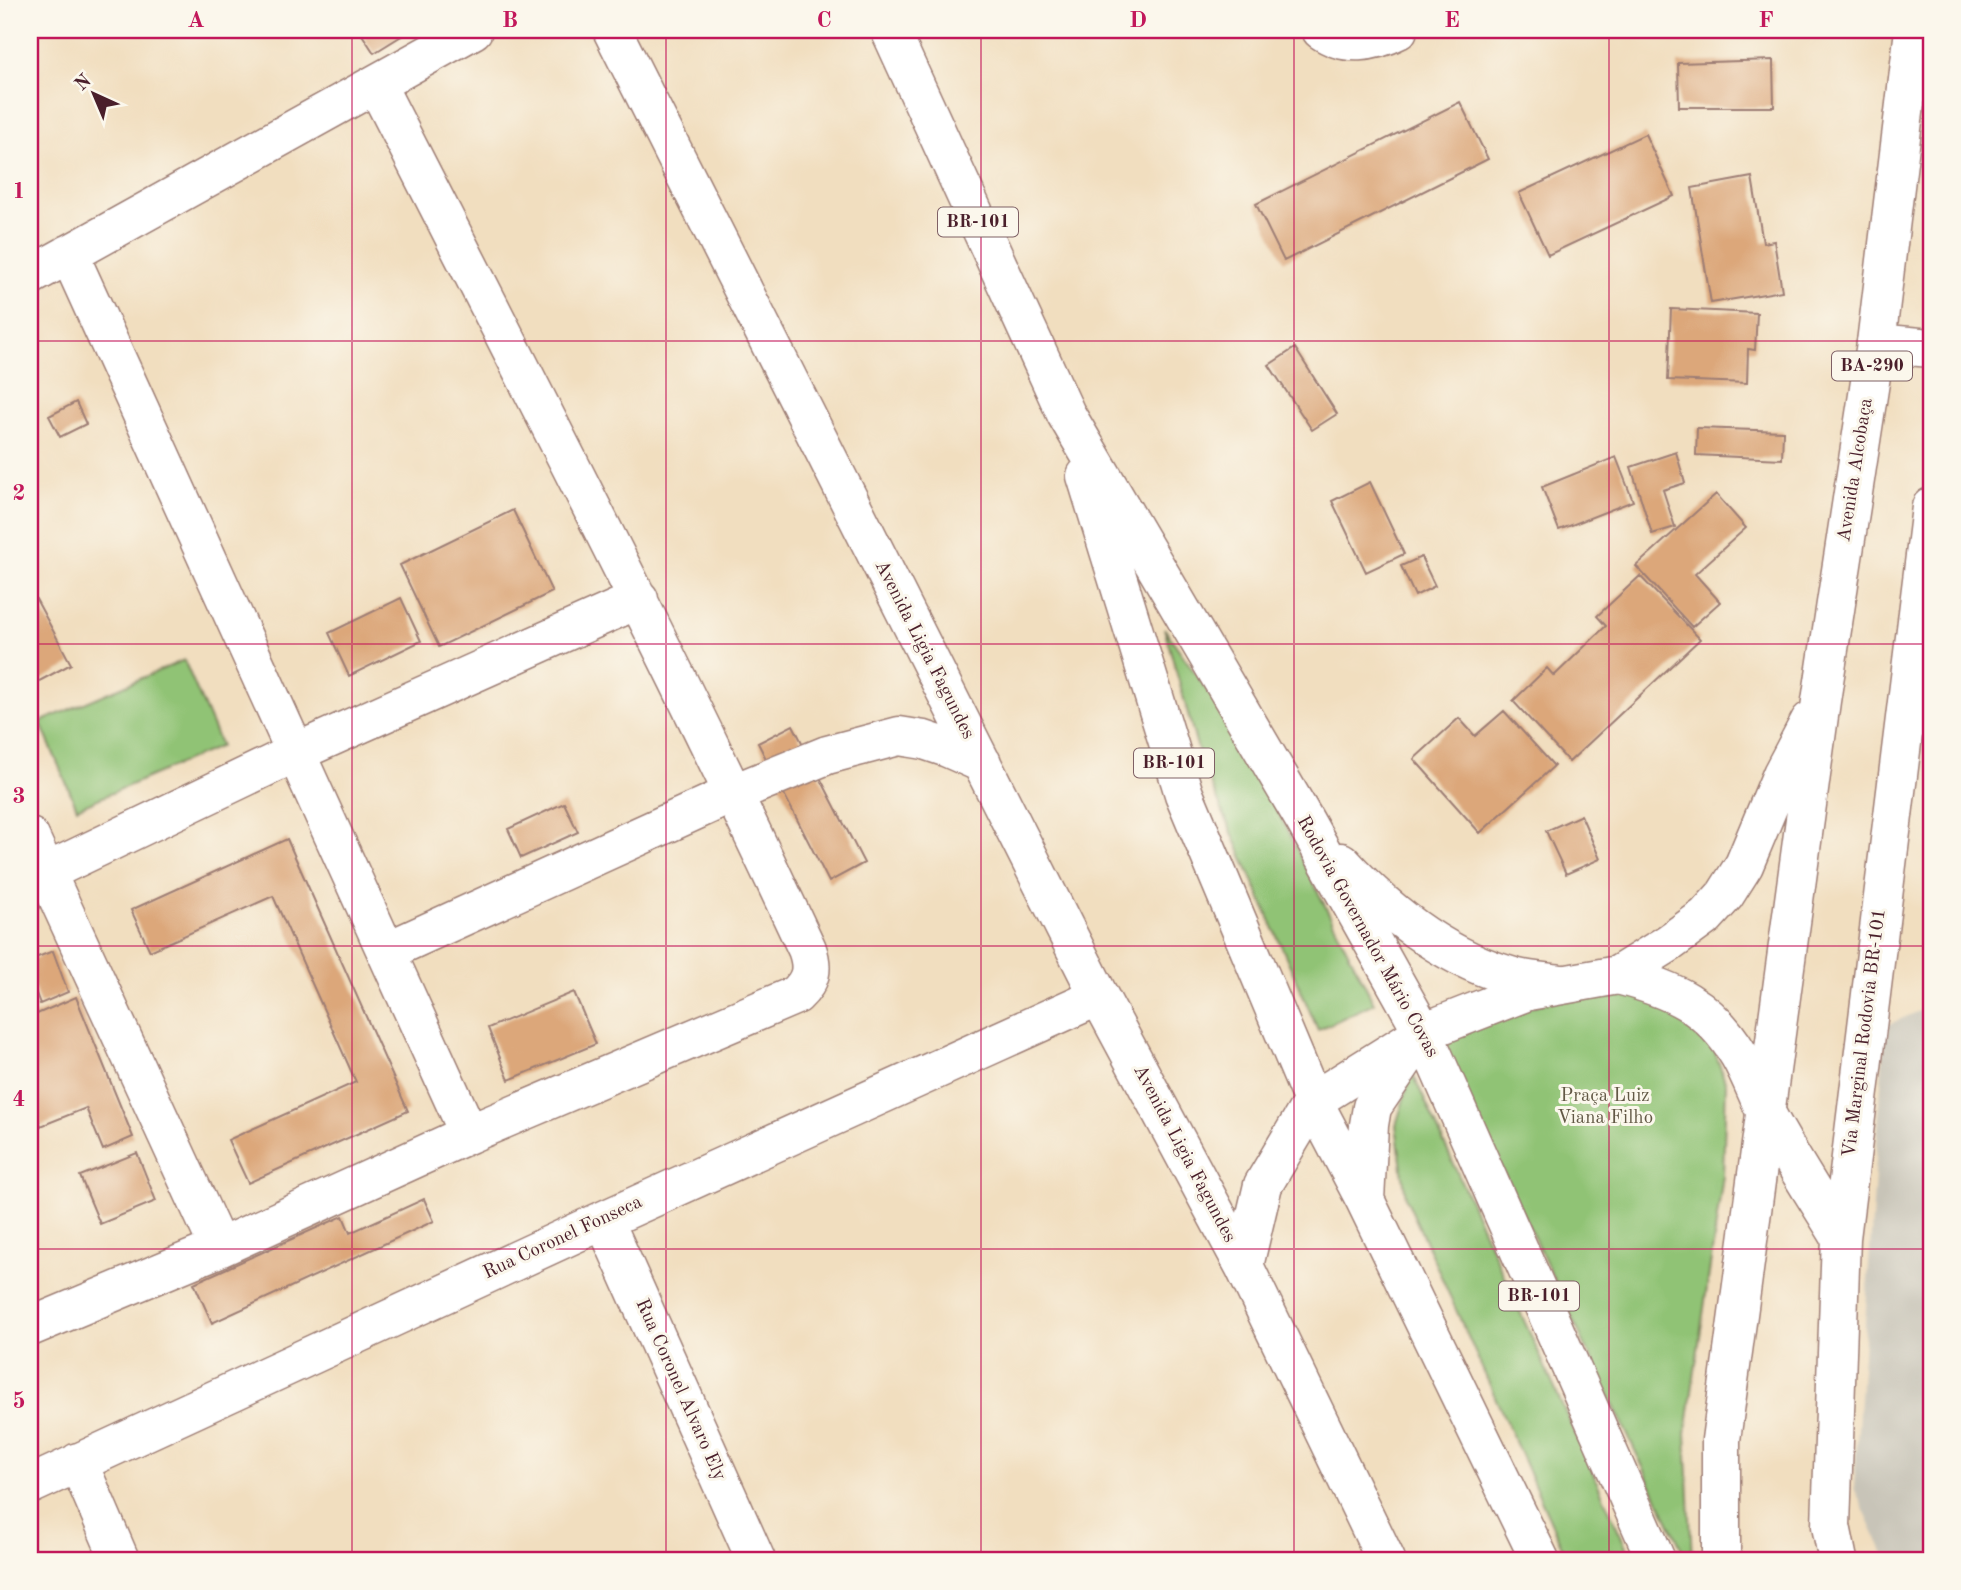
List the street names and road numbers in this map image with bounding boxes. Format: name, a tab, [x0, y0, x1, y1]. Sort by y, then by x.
road number: BR-101	[938, 208, 1018, 236]
road number: BA-290	[1832, 352, 1912, 380]
street label: Avenida Alcobaça	[1835, 396, 1877, 543]
street label: Avenida Ligia Fagundes	[871, 558, 977, 742]
road number: BR-101	[1134, 748, 1214, 778]
street label: Rodovia Governador Mário Covas	[1293, 813, 1441, 1061]
street label: Via Marginal Rodovia BR-101	[1840, 908, 1890, 1158]
street label: Avenida Ligia Fagundes	[1129, 1062, 1239, 1246]
street label: Rua Coronel Fonseca	[481, 1193, 646, 1283]
road number: BR-101	[1499, 1282, 1579, 1310]
street label: Rua Coronel Alvaro Ely	[631, 1296, 729, 1484]

